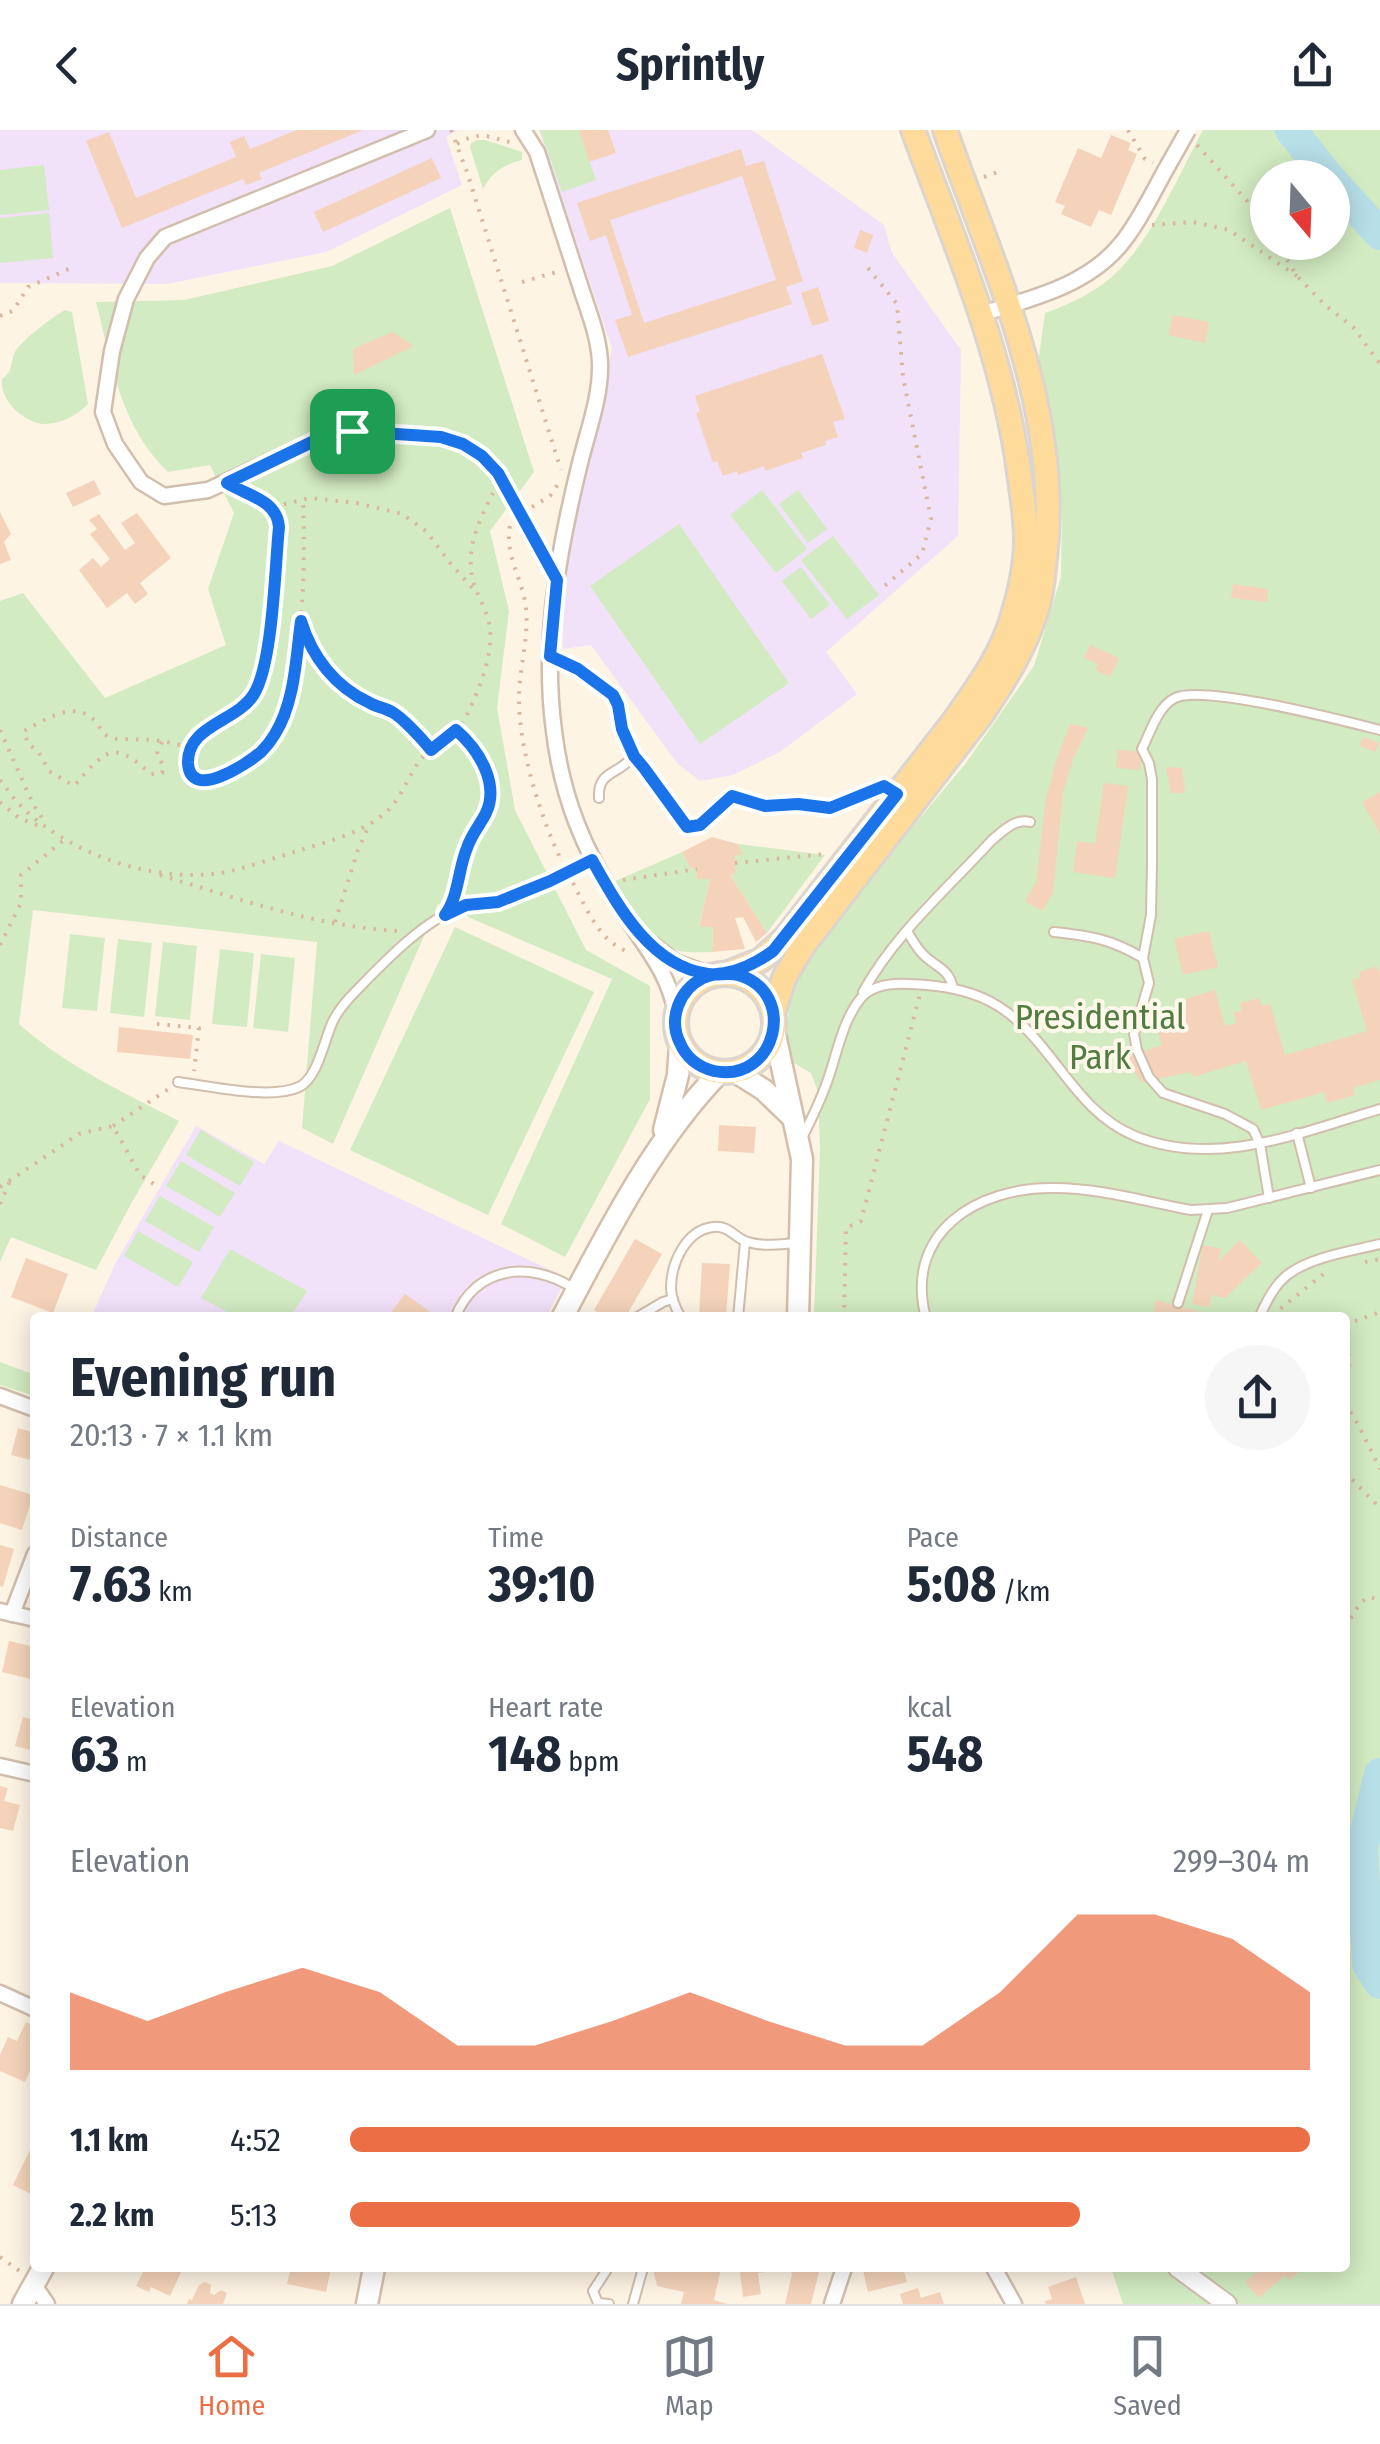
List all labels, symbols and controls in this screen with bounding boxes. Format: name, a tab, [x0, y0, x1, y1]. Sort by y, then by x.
icon: back	[40, 38, 95, 93]
text: Sprintly	[616, 38, 764, 92]
icon: share	[1285, 38, 1340, 93]
north arrow	[1250, 160, 1350, 260]
map controls	[1250, 160, 1350, 260]
pin	[310, 389, 395, 474]
icon: arrive	[325, 404, 380, 459]
park label: Presidential Park	[1015, 996, 1185, 1078]
text: Evening run	[70, 1345, 336, 1411]
button: share	[1205, 1345, 1310, 1450]
text: 20:13 · 7 × 1.1 km	[70, 1416, 273, 1454]
text: Distance	[70, 1521, 168, 1554]
text: Time	[488, 1521, 544, 1554]
text: Pace	[907, 1521, 959, 1554]
text: 7.63	[70, 1554, 152, 1614]
text: 39:10	[488, 1554, 596, 1614]
text: 5:08	[907, 1554, 996, 1614]
text: km	[152, 1575, 193, 1608]
text: /km	[996, 1575, 1051, 1608]
text: Elevation	[70, 1691, 175, 1724]
text: Heart rate	[488, 1691, 603, 1724]
text: kcal	[907, 1691, 952, 1724]
text: 63	[70, 1724, 119, 1784]
text: 148	[488, 1724, 562, 1784]
text: 548	[907, 1724, 983, 1784]
text: m	[119, 1745, 148, 1778]
text: bpm	[562, 1745, 619, 1778]
text: Elevation	[70, 1842, 190, 1880]
text: 299–304 m	[1173, 1842, 1310, 1880]
text: 1.1 km	[70, 2121, 149, 2159]
text: 4:52	[230, 2121, 281, 2159]
text: 2.2 km	[70, 2196, 154, 2234]
text: 5:13	[230, 2196, 277, 2234]
tab: Home	[198, 2329, 265, 2422]
tab: Map	[662, 2329, 717, 2422]
tab: Saved	[1113, 2329, 1182, 2422]

